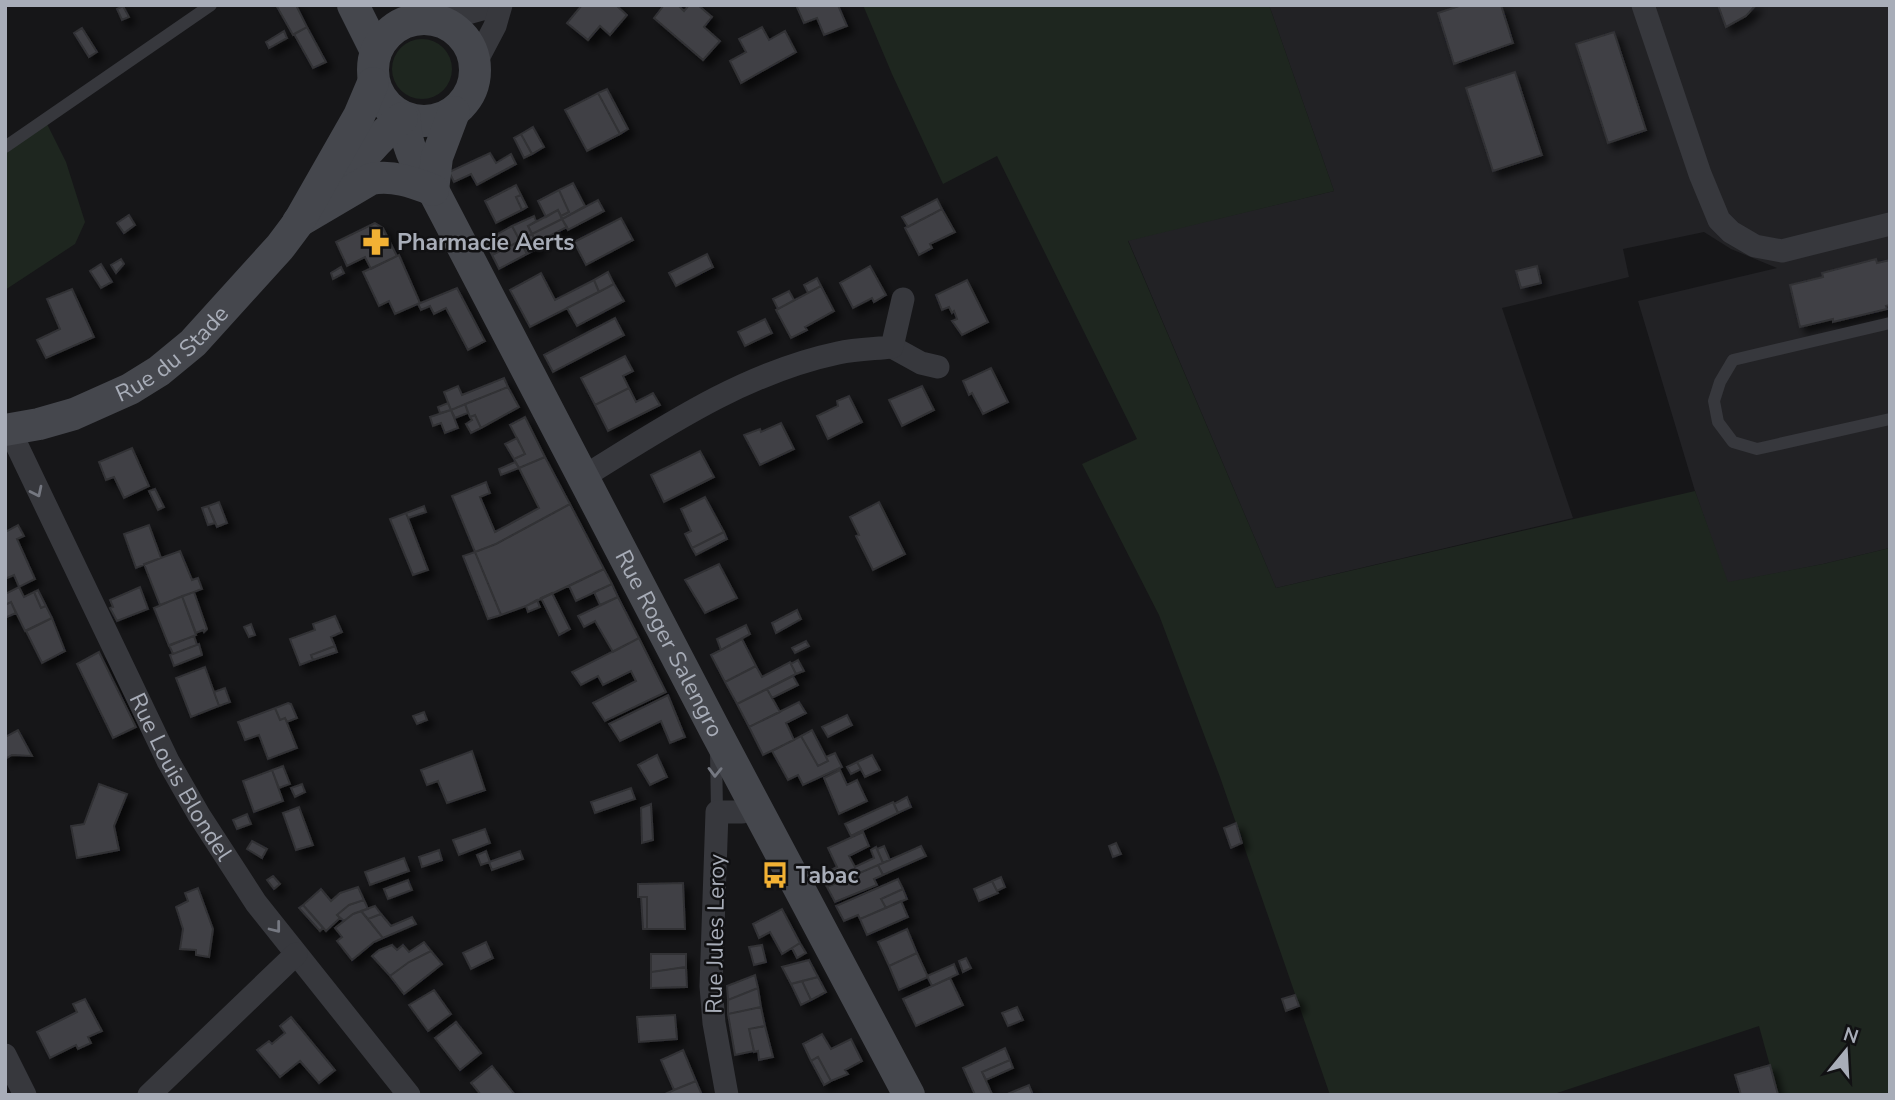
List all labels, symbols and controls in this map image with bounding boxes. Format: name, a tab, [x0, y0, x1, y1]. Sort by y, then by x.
pharmacy icon: Pharmacie Aerts	[361, 227, 391, 257]
place label: Pharmacie Aerts	[397, 227, 574, 258]
street label: Rue du Stade	[111, 299, 236, 410]
one-way arrow	[29, 484, 43, 497]
street label: Rue Roger Salengro	[608, 545, 731, 742]
street label: Rue Louis Blondel	[122, 688, 240, 867]
one-way arrow	[707, 767, 723, 777]
street label: Rue Jules Leroy	[699, 854, 732, 1014]
bus stop icon: Tabac	[760, 860, 790, 890]
place label: Tabac	[796, 860, 858, 891]
one-way arrow	[267, 921, 280, 933]
north arrow	[1811, 1016, 1881, 1086]
text: N	[1840, 1021, 1862, 1050]

